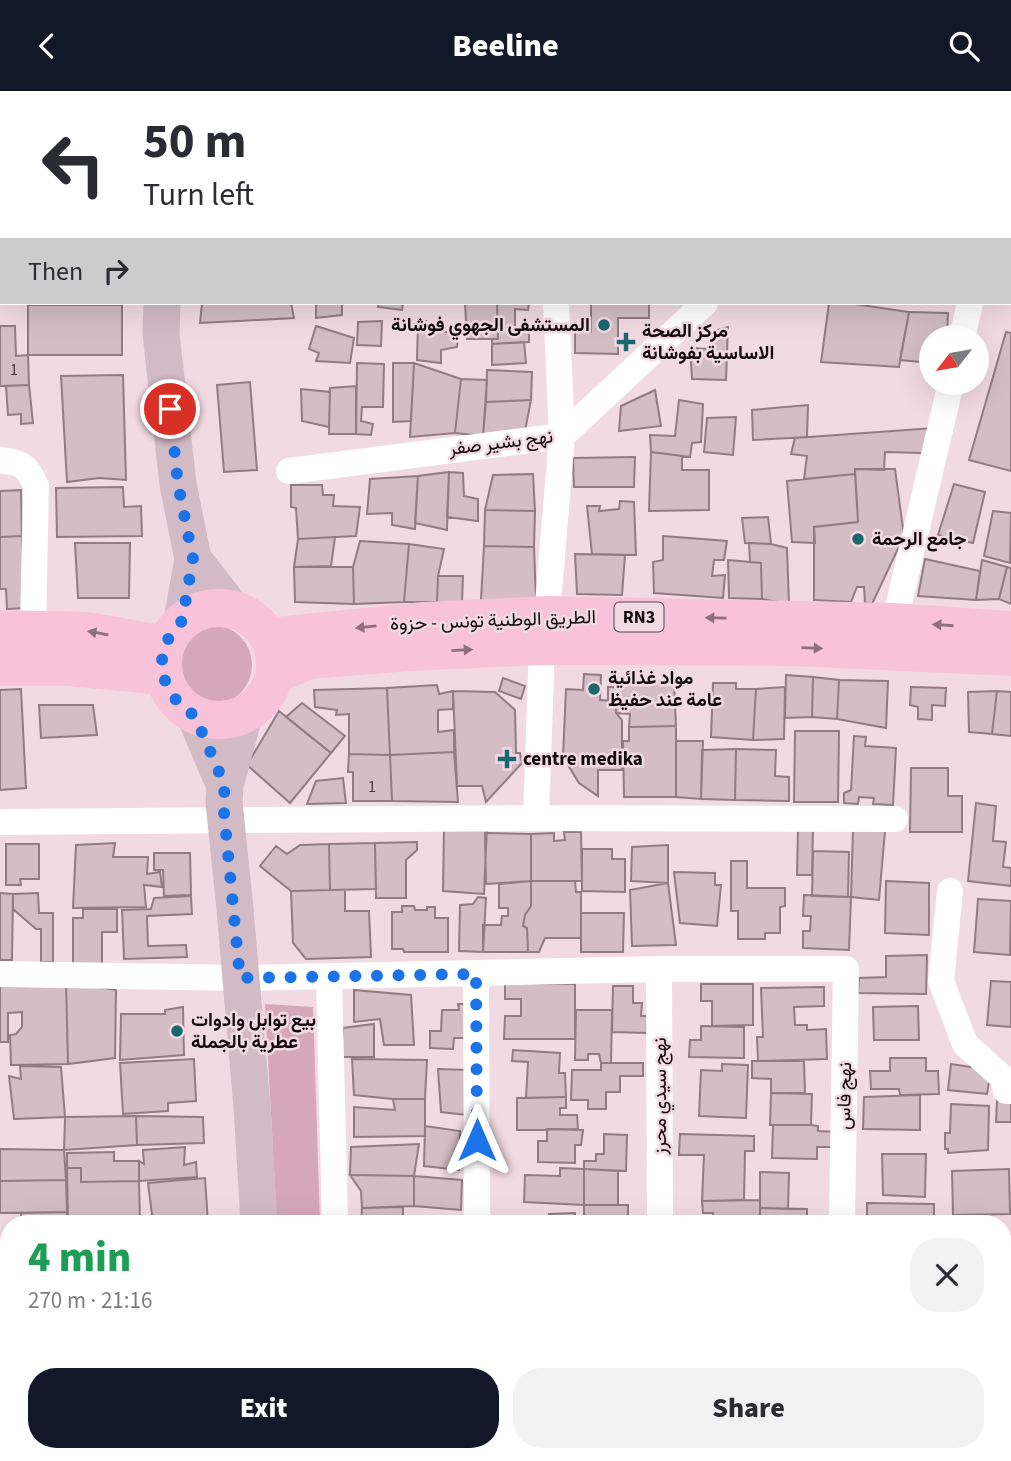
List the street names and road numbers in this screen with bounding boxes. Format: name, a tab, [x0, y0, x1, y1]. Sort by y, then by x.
street label: نهج بشير صفر	[446, 423, 555, 463]
road number: RN3	[614, 603, 664, 631]
street label: الطريق الوطنية تونس - حزوة	[390, 604, 596, 638]
street label: نهج سيدي محرز	[647, 1037, 675, 1156]
street label: نهج فاس	[831, 1062, 859, 1130]

